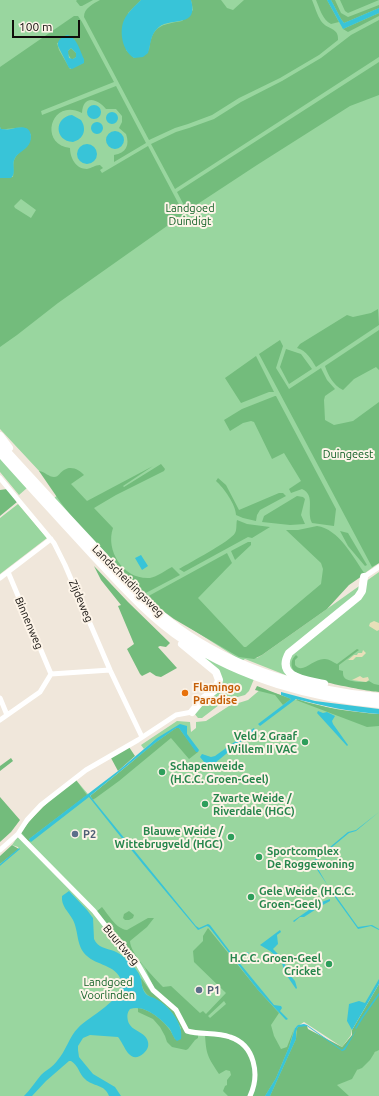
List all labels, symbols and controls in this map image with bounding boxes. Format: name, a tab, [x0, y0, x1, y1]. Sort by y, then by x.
scale bar	[14, 12, 82, 38]
text: 100 m	[19, 20, 52, 33]
park label: Landgoed Duindigt	[165, 201, 215, 227]
park label: Duingeest	[323, 447, 373, 461]
street label: Landscheidingsweg	[89, 542, 167, 620]
street label: Zijdeweg	[66, 578, 96, 624]
street label: Binnenweg	[12, 595, 46, 651]
place label: Flamingo Paradise	[193, 680, 241, 706]
marker: Flamingo Paradise	[180, 688, 190, 698]
place label: Veld 2 Graaf Willem II VAC	[227, 729, 297, 755]
marker: Veld 2 Graaf Willem II VAC	[300, 737, 310, 747]
place label: Schapenweide (H.C.C. Groen-Geel)	[170, 759, 269, 785]
marker: Schapenweide (H.C.C. Groen-Geel)	[157, 767, 167, 777]
place label: Zwarte Weide / Riverdale (HGC)	[213, 791, 295, 817]
marker: Zwarte Weide / Riverdale (HGC)	[200, 799, 210, 809]
place label: Blauwe Weide / Wittebrugveld (HGC)	[115, 824, 223, 850]
place label: P2	[83, 827, 96, 841]
marker: P2	[70, 829, 80, 839]
marker: Blauwe Weide / Wittebrugveld (HGC)	[226, 832, 236, 842]
place label: Sportcomplex De Roggewoning	[267, 844, 354, 870]
marker: Sportcomplex De Roggewoning	[254, 852, 264, 862]
place label: Gele Weide (H.C.C. Groen-Geel)	[259, 884, 354, 910]
marker: Gele Weide (H.C.C. Groen-Geel)	[246, 892, 256, 902]
street label: Buurtweg	[100, 922, 142, 968]
place label: H.C.C. Groen-Geel Cricket	[230, 951, 321, 977]
marker: H.C.C. Groen-Geel Cricket	[324, 959, 334, 969]
park label: Landgoed Voorlinden	[81, 975, 135, 1001]
place label: P1	[207, 983, 220, 997]
marker: P1	[194, 985, 204, 995]

